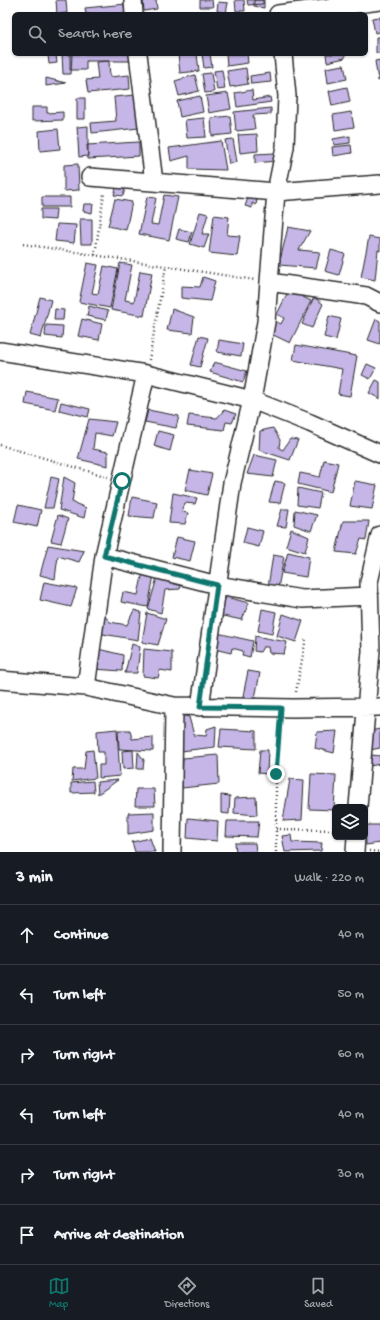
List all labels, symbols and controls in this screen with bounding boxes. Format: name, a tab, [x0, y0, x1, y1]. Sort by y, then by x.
search box	[12, 12, 368, 56]
icon: search	[26, 23, 48, 45]
text: Search here	[58, 25, 132, 43]
route start	[113, 472, 131, 490]
route end	[267, 765, 285, 783]
map controls	[332, 804, 368, 840]
button: layers	[332, 804, 368, 840]
text: 3 min	[16, 868, 53, 888]
text: Walk · 220 m	[294, 871, 364, 886]
icon: ahead	[16, 924, 38, 946]
text: Continue	[54, 926, 108, 944]
text: 40 m	[338, 927, 364, 942]
icon: left	[16, 984, 38, 1006]
text: Turn left	[54, 986, 105, 1004]
text: 50 m	[337, 987, 364, 1002]
icon: right	[16, 1044, 38, 1066]
text: Turn right	[54, 1046, 114, 1064]
text: 60 m	[338, 1047, 364, 1062]
icon: left	[16, 1104, 38, 1126]
text: Turn left	[54, 1106, 105, 1124]
text: 40 m	[338, 1107, 364, 1122]
icon: right	[16, 1164, 38, 1186]
text: Turn right	[54, 1166, 114, 1184]
text: 30 m	[338, 1167, 364, 1182]
icon: arrive	[16, 1224, 38, 1246]
text: Arrive at destination	[54, 1226, 184, 1244]
tab: Map	[48, 1275, 70, 1311]
tab: Directions	[165, 1275, 209, 1311]
tab: Saved	[304, 1275, 332, 1311]

